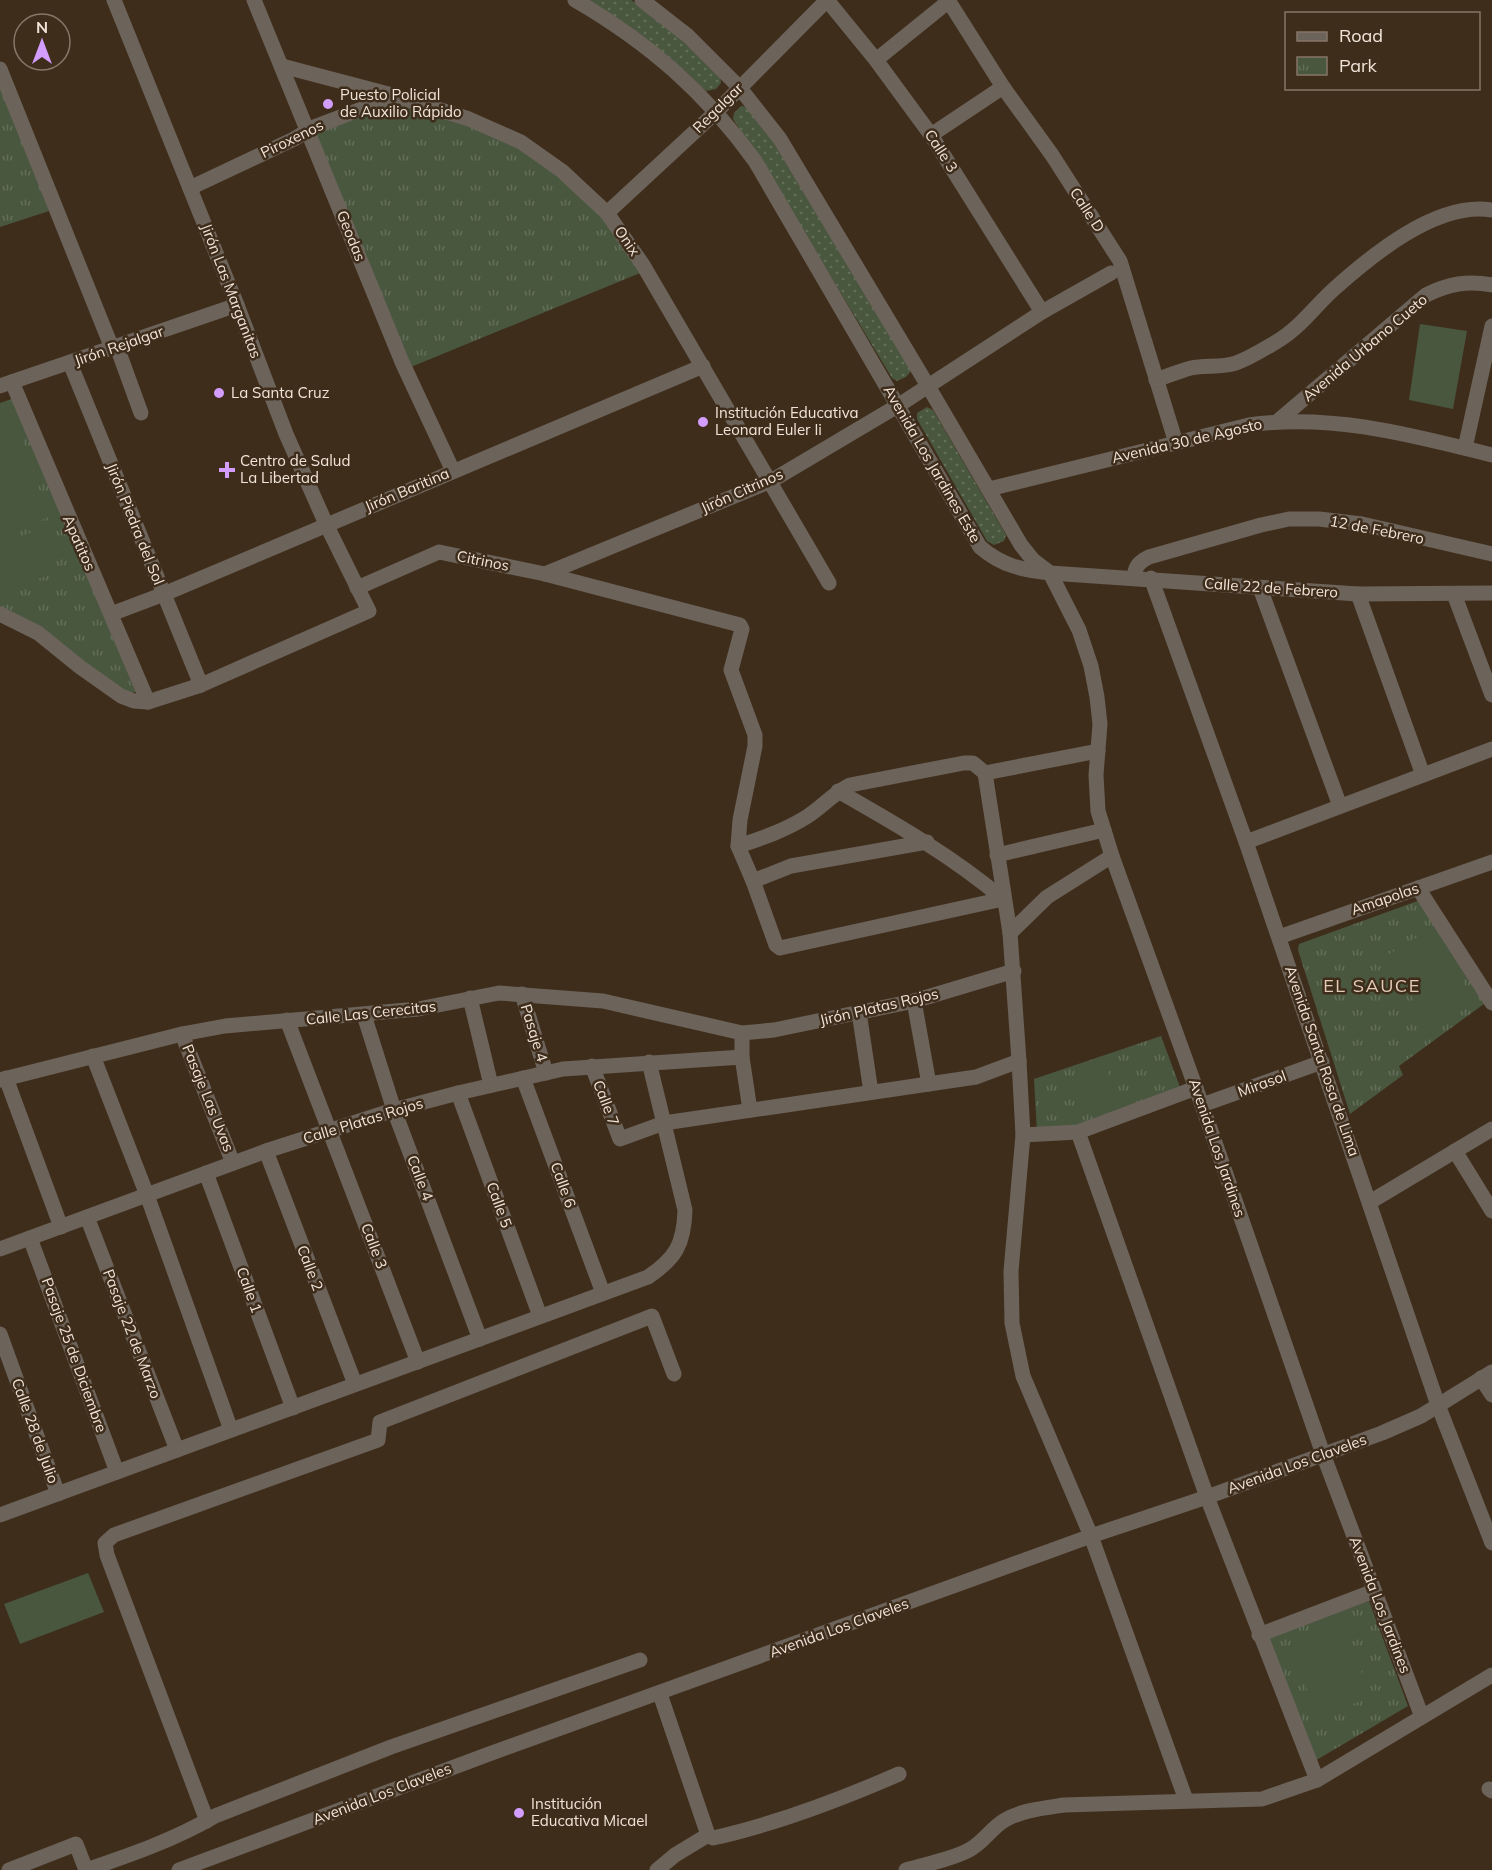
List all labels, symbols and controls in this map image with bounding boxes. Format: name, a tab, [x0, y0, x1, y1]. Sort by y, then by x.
north arrow	[12, 12, 72, 72]
legend	[1285, 12, 1480, 90]
text: N	[36, 17, 48, 37]
text: Road	[1339, 24, 1383, 47]
text: Park	[1339, 54, 1378, 77]
street label: Regalgar	[688, 78, 747, 137]
place label: Puesto Policial de Auxilio Rápido	[340, 85, 462, 121]
marker: Puesto Policial de Auxilio Rápido	[321, 97, 335, 111]
street label: Piroxenos	[257, 115, 326, 162]
street label: Calle 3	[921, 126, 962, 176]
street label: Calle D	[1066, 184, 1109, 236]
street label: Geodas	[333, 208, 370, 264]
street label: Jirón Las Marganitas	[197, 221, 266, 361]
street label: Onix	[610, 222, 644, 259]
street label: Avenida Urbano Cueto	[1298, 290, 1431, 405]
street label: Jirón Rejalgar	[72, 321, 166, 370]
street label: Avenida Los Jardines Este	[880, 382, 985, 546]
place label: La Santa Cruz	[231, 383, 330, 402]
marker: La Santa Cruz	[212, 386, 226, 400]
place label: Institución Educativa Leonard Euler Ii	[715, 403, 858, 439]
street label: Avenida 30 de Agosto	[1110, 414, 1264, 467]
marker: Institución Educativa Leonard Euler Ii	[696, 415, 710, 429]
place label: Centro de Salud La Libertad	[240, 451, 350, 487]
street label: Jirón Piedra del Sol	[102, 460, 169, 588]
marker: Centro de Salud La Libertad	[218, 461, 236, 479]
street label: Jirón Baritina	[362, 463, 452, 516]
street label: Jirón Citrinos	[698, 464, 786, 517]
street label: 12 de Febrero	[1328, 511, 1426, 548]
street label: Apatitos	[59, 512, 100, 574]
street label: Citrinos	[455, 546, 511, 575]
street label: Calle 22 de Febrero	[1204, 573, 1339, 602]
street label: Amapolas	[1348, 878, 1421, 919]
street label: Avenida Santa Rosa de Lima	[1281, 963, 1364, 1159]
district label: EL SAUCE	[1323, 974, 1421, 997]
street label: Jirón Platas Rojos	[818, 984, 940, 1029]
street label: Calle Las Cerecitas	[305, 996, 437, 1029]
street label: Pasaje 4	[517, 1002, 552, 1064]
street label: Pasaje Las Uvas	[178, 1041, 239, 1154]
street label: Mirasol	[1235, 1066, 1289, 1101]
street label: Avenida Los Jardines	[1185, 1076, 1250, 1220]
street label: Calle 7	[589, 1077, 624, 1128]
street label: Calle Platas Rojos	[301, 1093, 425, 1148]
street label: Calle 4	[403, 1152, 438, 1203]
street label: Calle 6	[546, 1159, 580, 1210]
street label: Calle 5	[482, 1179, 516, 1230]
street label: Calle 3	[357, 1220, 392, 1271]
street label: Calle 2	[293, 1242, 328, 1293]
street label: Calle 1	[232, 1264, 266, 1315]
street label: Pasaje 22 de Marzo	[99, 1266, 166, 1401]
street label: Pasaje 25 de Diciembre	[38, 1275, 111, 1435]
street label: Calle 28 de Julio	[8, 1376, 63, 1486]
street label: Avenida Los Claveles	[1225, 1429, 1369, 1498]
street label: Avenida Los Jardines	[1346, 1534, 1415, 1676]
street label: Avenida Los Claveles	[767, 1593, 911, 1662]
street label: Avenida Los Claveles	[310, 1758, 454, 1829]
place label: Institución Educativa Micael	[531, 1794, 648, 1830]
marker: Institución Educativa Micael	[512, 1806, 526, 1820]

